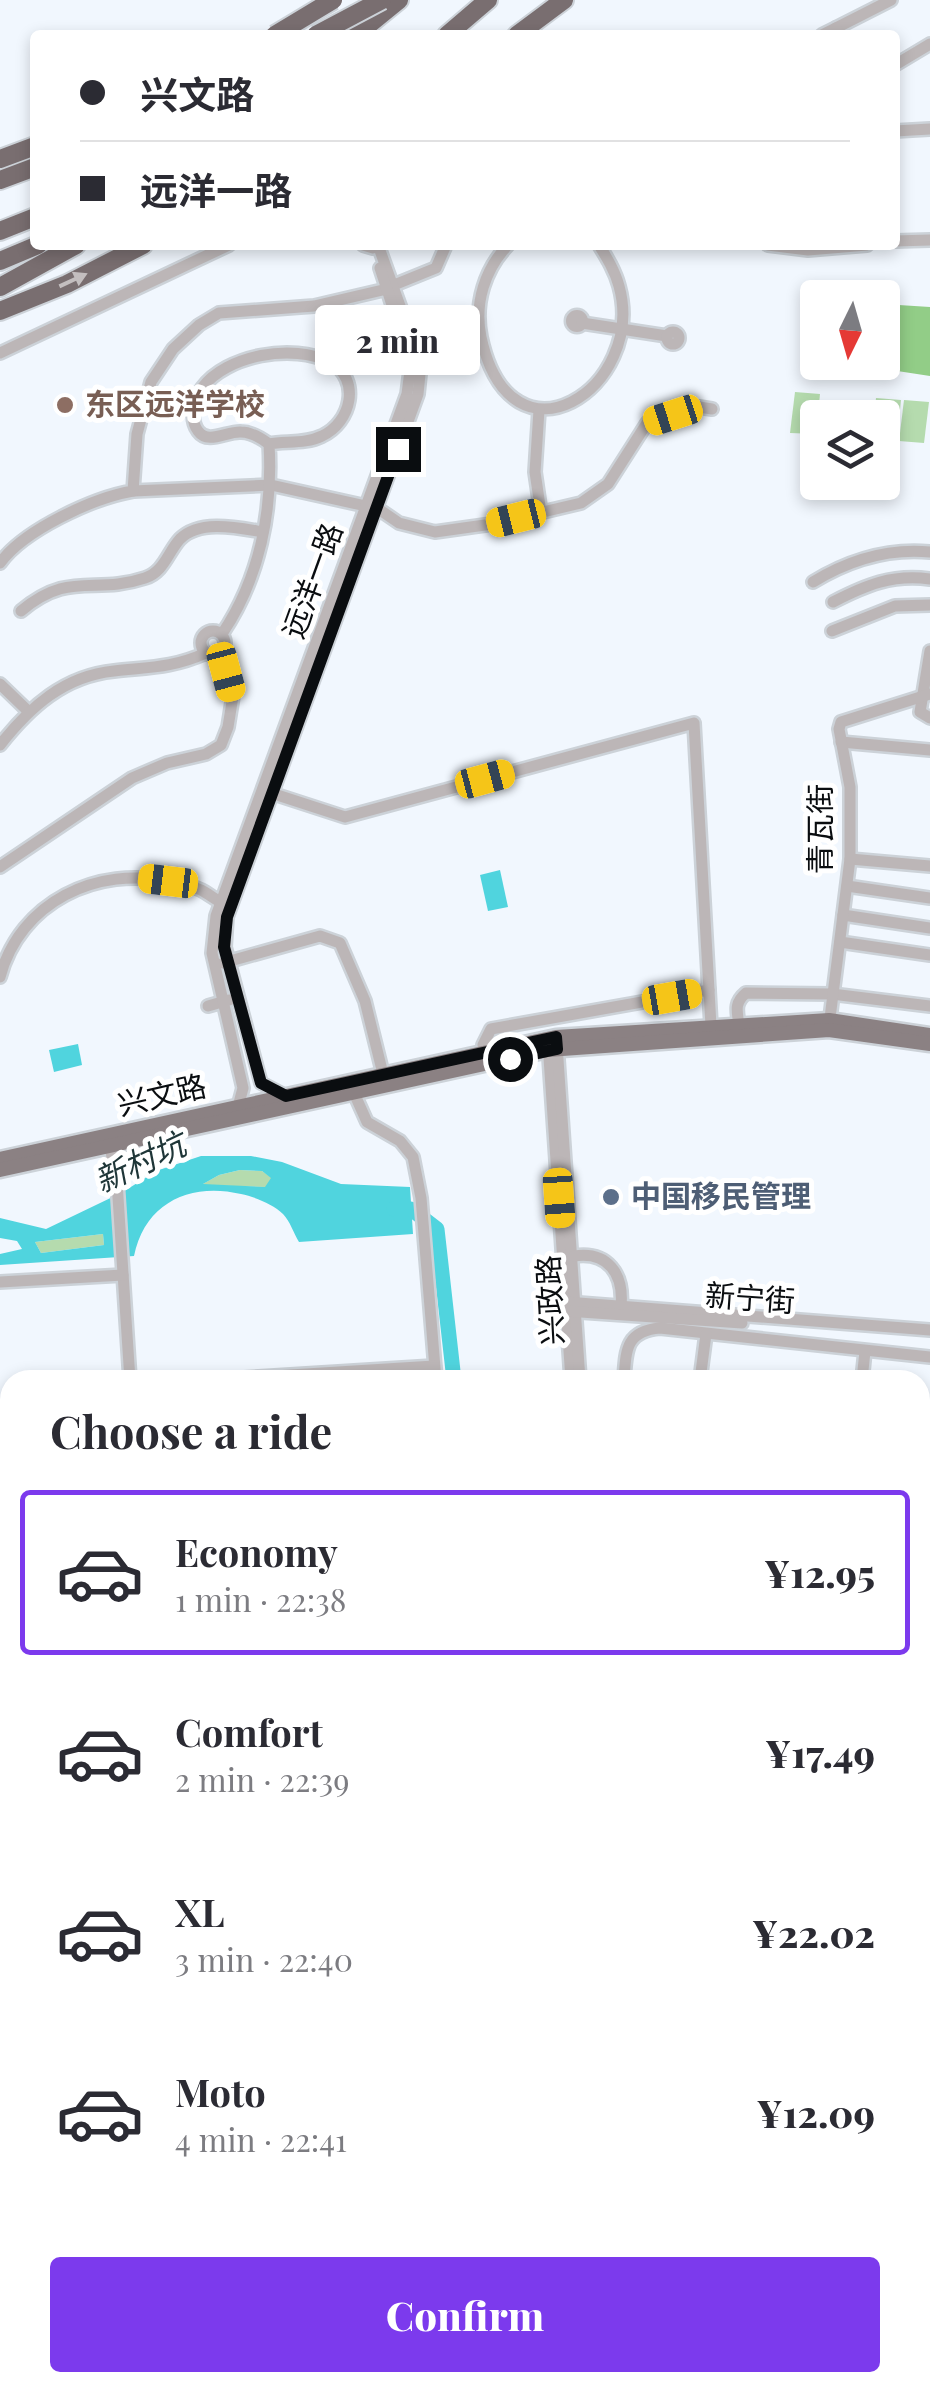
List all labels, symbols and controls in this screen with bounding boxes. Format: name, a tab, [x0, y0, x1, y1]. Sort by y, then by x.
text: 兴文路	[140, 68, 254, 119]
text: 远洋一路	[140, 164, 292, 215]
one-way arrow	[59, 272, 88, 289]
north arrow	[800, 280, 900, 380]
map controls	[800, 280, 900, 500]
callout: 2 min	[316, 304, 480, 374]
text: 2 min	[356, 318, 439, 361]
place label: 东区远洋学校	[85, 383, 265, 423]
car	[640, 391, 706, 439]
marker: 东区远洋学校	[54, 394, 76, 416]
button: layers	[800, 400, 900, 500]
route end	[376, 427, 421, 472]
car	[483, 496, 549, 540]
street label: 远洋一路	[272, 517, 350, 644]
car	[204, 639, 248, 705]
car	[452, 757, 518, 801]
street label: 青瓦街	[799, 784, 839, 874]
car	[136, 862, 200, 900]
car	[640, 977, 704, 1017]
route start	[488, 1037, 533, 1082]
street label: 兴文路	[113, 1064, 210, 1124]
water label: 新村坑	[86, 1119, 195, 1201]
car	[542, 1167, 576, 1229]
place label: 中国移民管理	[631, 1175, 811, 1215]
marker: 中国移民管理	[600, 1186, 622, 1208]
street label: 兴政路	[527, 1254, 571, 1346]
street label: 新宁街	[704, 1274, 796, 1320]
text: Choose a ride	[50, 1400, 332, 1460]
text: Economy	[175, 1526, 338, 1577]
icon: car	[55, 1528, 145, 1618]
text: ¥12.95	[764, 1547, 875, 1598]
text: 1 min · 22:38	[175, 1577, 346, 1620]
text: Comfort	[175, 1706, 323, 1757]
icon: car	[55, 1708, 145, 1798]
text: ¥17.49	[765, 1727, 875, 1778]
text: 2 min · 22:39	[175, 1757, 349, 1800]
text: XL	[175, 1886, 224, 1937]
icon: car	[55, 1888, 145, 1978]
text: ¥22.02	[752, 1907, 875, 1958]
text: 3 min · 22:40	[175, 1937, 353, 1980]
text: Moto	[175, 2066, 266, 2117]
icon: car	[55, 2068, 145, 2158]
text: ¥12.09	[757, 2087, 875, 2138]
text: 4 min · 22:41	[175, 2117, 347, 2160]
button: Confirm	[50, 2257, 880, 2372]

